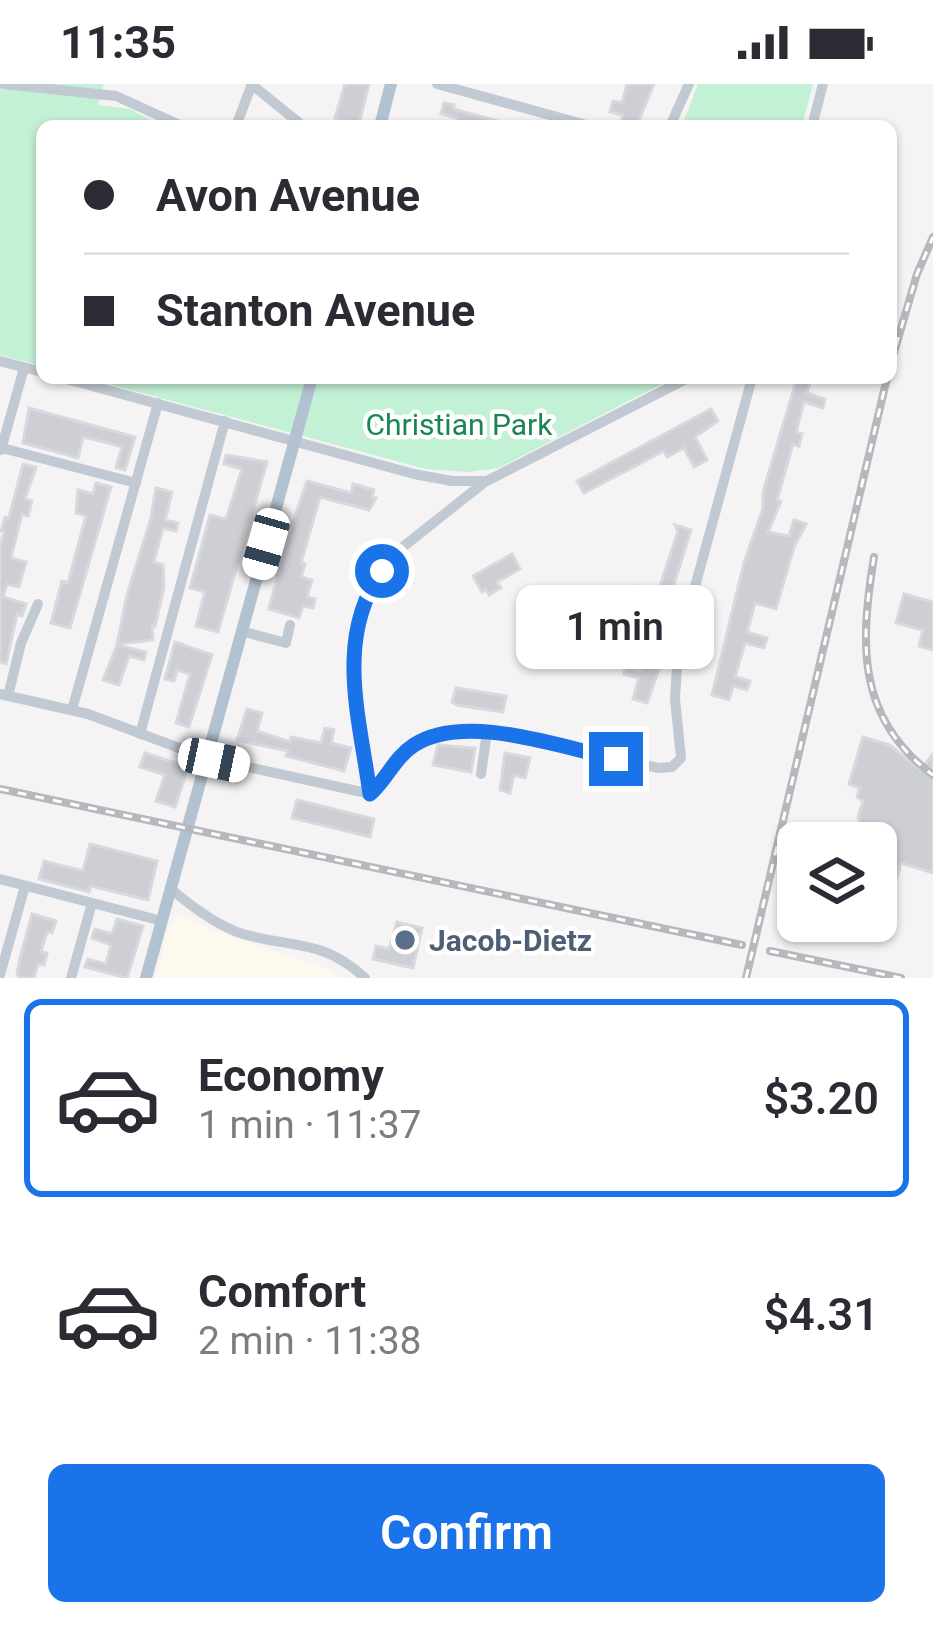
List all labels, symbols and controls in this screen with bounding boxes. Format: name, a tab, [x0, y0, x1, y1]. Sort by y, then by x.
text: 11:35	[60, 16, 176, 69]
text: Avon Avenue	[156, 169, 420, 222]
text: Stanton Avenue	[156, 284, 475, 337]
park label: Christian Park	[366, 407, 553, 442]
car	[239, 504, 293, 584]
route start	[355, 544, 409, 598]
callout: 1 min	[517, 585, 715, 669]
text: 1 min	[566, 604, 664, 650]
route end	[589, 732, 643, 786]
car	[175, 735, 253, 785]
map controls	[777, 822, 897, 942]
button: layers	[777, 822, 897, 942]
place label: Jacob-Dietz	[429, 923, 592, 958]
marker: Jacob-Dietz	[392, 927, 418, 953]
icon: car	[54, 1044, 162, 1152]
text: Economy	[198, 1049, 384, 1102]
text: $3.20	[763, 1072, 879, 1125]
text: 1 min · 11:37	[198, 1102, 421, 1148]
icon: car	[54, 1260, 162, 1368]
text: Comfort	[198, 1265, 366, 1318]
text: $4.31	[763, 1288, 879, 1341]
text: 2 min · 11:38	[198, 1318, 421, 1364]
button: Confirm	[48, 1464, 885, 1602]

